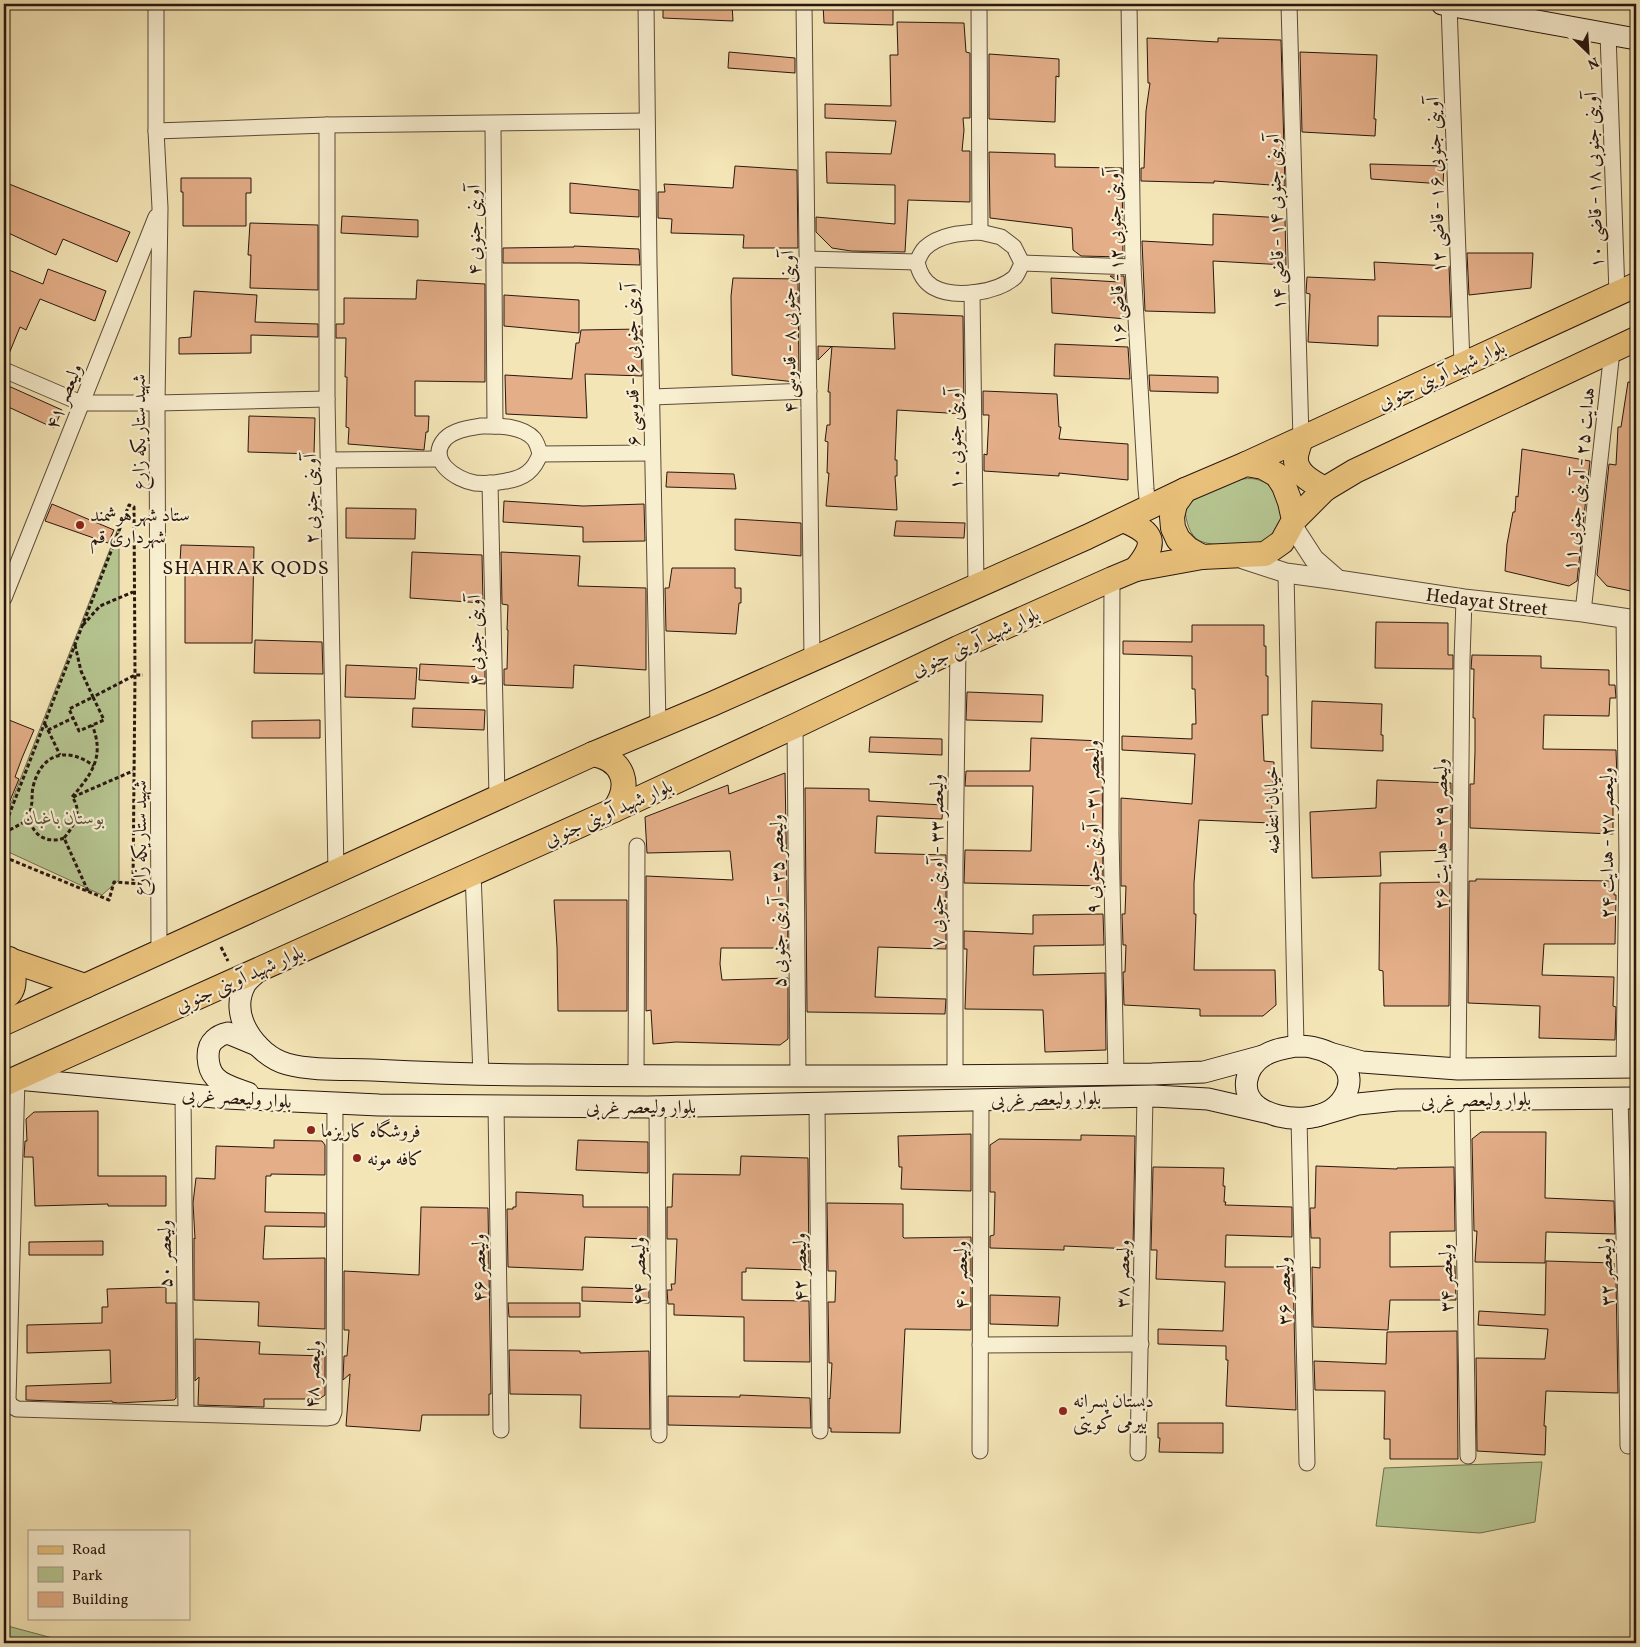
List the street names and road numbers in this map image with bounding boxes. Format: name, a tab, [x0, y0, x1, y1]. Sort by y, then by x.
street label: آوینی جنوبی ۱۸ - قاضی ۱۰	[1579, 89, 1611, 269]
street label: آوینی جنوبی ۱۶ - قاضی ۱۲	[1421, 94, 1453, 274]
street label: آوینی جنوبی ۱۴ - قاضی ۱۴	[1261, 131, 1293, 311]
street label: آوینی جنوبی ۱۲ - قاضی ۱۶	[1101, 166, 1133, 346]
street label: آوینی جنوبی ۴	[462, 183, 488, 275]
street label: آوینی جنوبی ۸ - قدوسی ۴	[776, 248, 804, 414]
street label: آوینی جنوبی ۶ - قدوسی ۶	[619, 281, 647, 447]
street label: بلوار شهید آوینی جنوبی	[1374, 335, 1510, 417]
street label: ولیعصر ۴۱	[40, 360, 90, 433]
street label: شهید ستار یکه زارع	[127, 374, 154, 490]
street label: آوینی جنوبی ۱۰	[942, 386, 970, 490]
street label: هدایت ۲۵ - آوینی جنوبی ۱۱	[1557, 386, 1603, 572]
street label: آوینی جنوبی ۲	[298, 452, 326, 544]
street label: Hedayat Street	[1424, 583, 1550, 623]
street label: آوینی جنوبی ۴	[462, 593, 490, 685]
street label: بلوار شهید آوینی جنوبی	[908, 602, 1044, 684]
street label: ولیعصر ۳۱ - آوینی جنوبی ۹	[1081, 740, 1107, 914]
street label: ولیعصر ۲۹ - هدایت ۲۶	[1429, 758, 1455, 910]
street label: خیابان انتفاضه	[1259, 765, 1287, 854]
street label: ولیعصر ۲۷ - هدایت ۲۴	[1595, 767, 1621, 919]
street label: بلوار شهید آوینی جنوبی	[540, 774, 677, 854]
street label: ولیعصر ۳۳ - آوینی جنوبی ۷	[925, 774, 951, 948]
street label: شهید ستار یکه زارع	[128, 780, 155, 896]
street label: ولیعصر ۳۵ - آوینی جنوبی ۵	[764, 814, 794, 988]
street label: بلوار شهید آوینی جنوبی	[171, 940, 308, 1020]
street label: بلوار ولیعصر غربی	[181, 1082, 293, 1116]
street label: بلوار ولیعصر غربی	[991, 1086, 1101, 1114]
street label: بلوار ولیعصر غربی	[1421, 1087, 1531, 1115]
street label: بلوار ولیعصر غربی	[586, 1095, 696, 1121]
street label: ولیعصر ۵۰	[152, 1219, 180, 1289]
street label: ولیعصر ۴۶	[466, 1233, 494, 1303]
street label: ولیعصر ۴۲	[788, 1233, 814, 1301]
street label: ولیعصر ۴۴	[627, 1237, 653, 1305]
street label: ولیعصر ۳۲	[1593, 1237, 1621, 1307]
street label: ولیعصر ۳۸	[1110, 1239, 1138, 1309]
street label: ولیعصر ۴۰	[949, 1241, 975, 1309]
street label: ولیعصر ۳۴	[1433, 1243, 1461, 1313]
street label: ولیعصر ۳۶	[1271, 1256, 1299, 1326]
street label: ولیعصر ۴۸	[299, 1339, 329, 1409]

